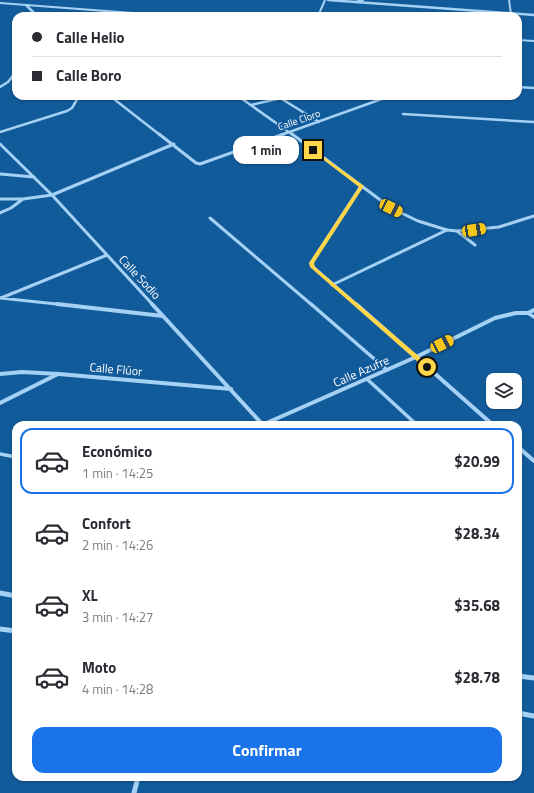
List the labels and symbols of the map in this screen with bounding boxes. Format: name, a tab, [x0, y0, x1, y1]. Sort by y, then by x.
street label: Calle Cloro	[276, 106, 322, 134]
callout: 1 min	[233, 136, 299, 164]
route end	[304, 141, 322, 159]
car	[378, 197, 404, 219]
car	[461, 222, 487, 238]
street label: Calle Sodio	[114, 250, 166, 304]
car	[429, 333, 455, 355]
street label: Calle Azufre	[330, 350, 392, 392]
street label: Calle Flúor	[89, 357, 143, 381]
route start	[418, 358, 436, 376]

